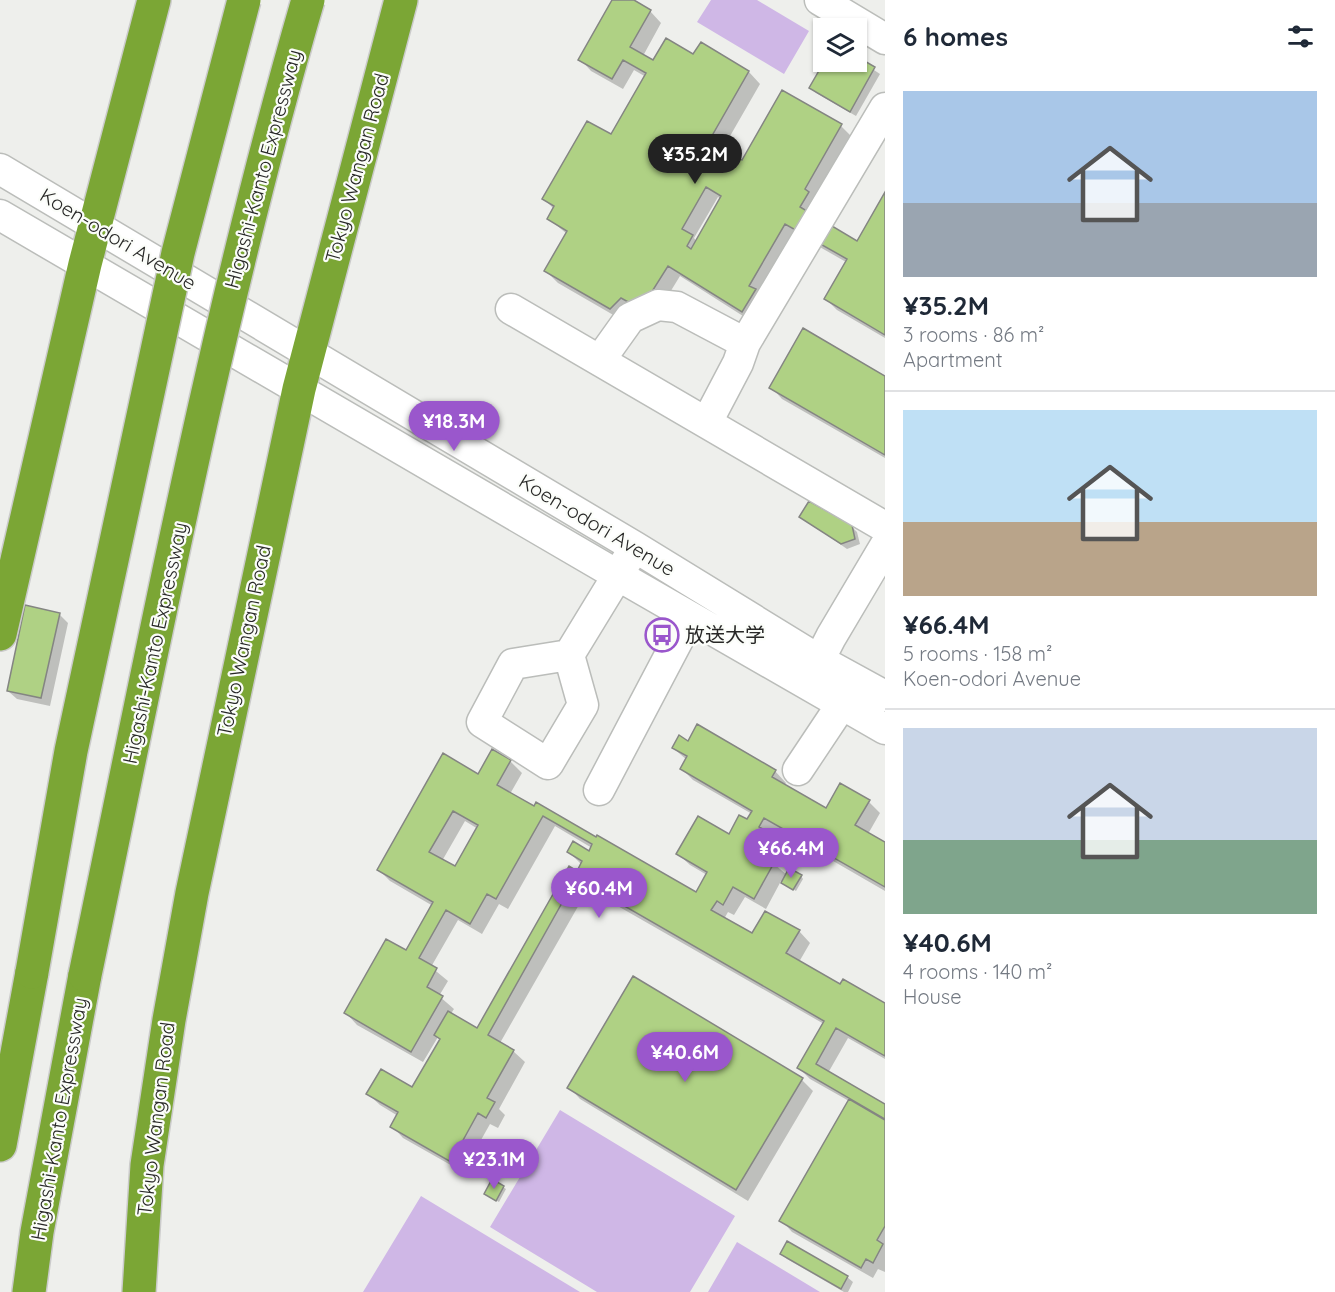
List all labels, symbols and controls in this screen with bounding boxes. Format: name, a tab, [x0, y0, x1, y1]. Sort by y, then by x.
map controls	[813, 18, 867, 72]
button: layers	[813, 18, 867, 72]
text: 6 homes	[903, 20, 1008, 53]
icon: filters	[1284, 20, 1317, 53]
street label: Higashi-Kanto Expressway	[219, 47, 306, 291]
street label: Tokyo Wangan Road	[319, 70, 394, 265]
icon: home	[1056, 130, 1164, 238]
pin: ¥35.2M	[646, 134, 744, 185]
text: ¥35.2M	[662, 141, 728, 166]
street label: Koen-odori Avenue	[36, 182, 201, 295]
text: ¥35.2M	[903, 289, 989, 322]
text: 3 rooms · 86 m²	[903, 322, 1044, 347]
text: Apartment	[903, 347, 1003, 372]
pin: ¥18.3M	[405, 401, 503, 452]
text: ¥18.3M	[423, 408, 485, 433]
icon: home	[1056, 449, 1164, 557]
street label: Koen-odori Avenue	[515, 468, 680, 581]
street label: Higashi-Kanto Expressway	[117, 520, 192, 766]
street label: Tokyo Wangan Road	[211, 543, 276, 739]
text: ¥66.4M	[903, 608, 990, 641]
bus stop icon: 放送大学	[644, 617, 680, 653]
place label: 放送大学	[685, 622, 765, 647]
text: 5 rooms · 158 m²	[903, 641, 1052, 666]
text: Koen-odori Avenue	[903, 666, 1081, 691]
icon: home	[1056, 767, 1164, 875]
pin: ¥66.4M	[742, 828, 840, 879]
text: ¥66.4M	[758, 835, 824, 860]
pin: ¥60.4M	[550, 868, 648, 919]
text: ¥60.4M	[565, 875, 633, 900]
text: ¥40.6M	[903, 926, 992, 959]
text: 4 rooms · 140 m²	[903, 959, 1052, 984]
text: House	[903, 984, 962, 1009]
street label: Higashi-Kanto Expressway	[25, 995, 92, 1242]
street label: Tokyo Wangan Road	[131, 1021, 180, 1217]
pin: ¥40.6M	[636, 1032, 734, 1083]
text: ¥40.6M	[651, 1039, 719, 1064]
pin: ¥23.1M	[445, 1139, 543, 1190]
text: ¥23.1M	[463, 1146, 525, 1171]

